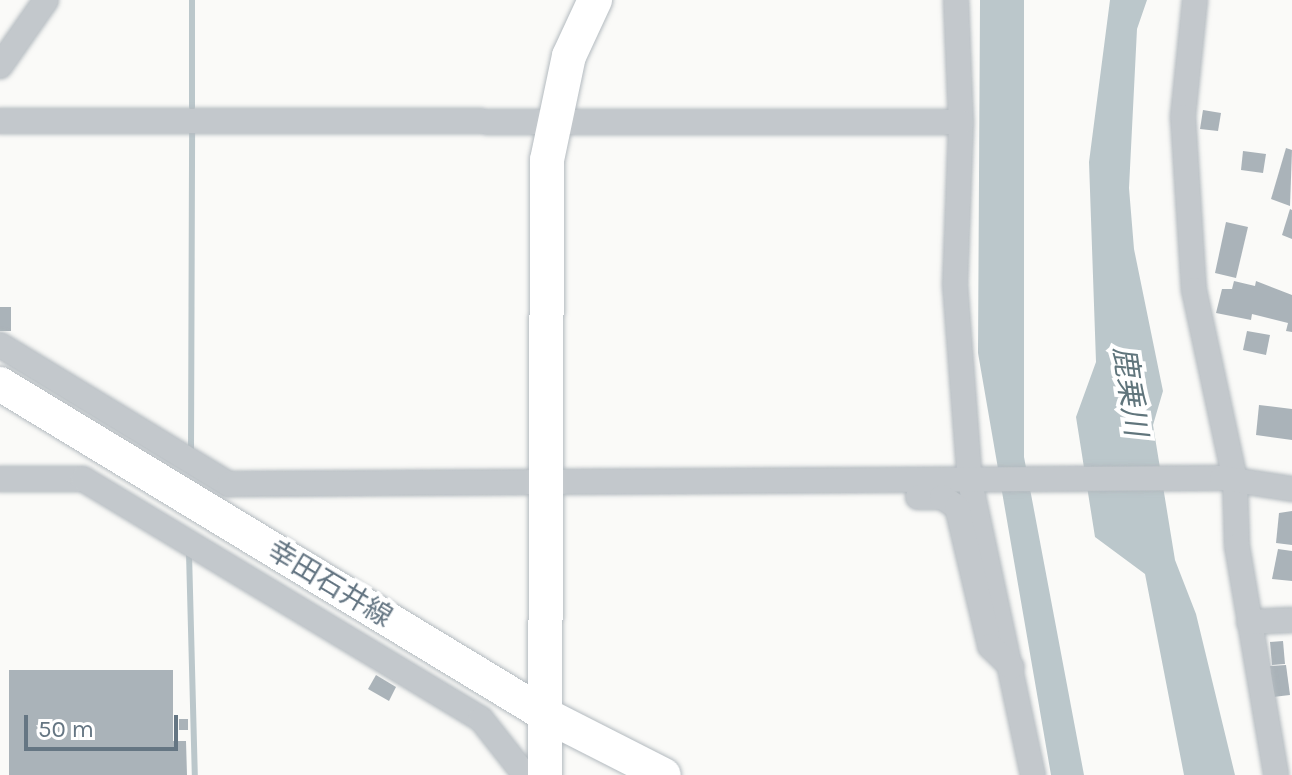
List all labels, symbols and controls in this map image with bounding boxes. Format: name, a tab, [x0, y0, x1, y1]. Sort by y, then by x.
water label: 鹿乗川	[1106, 344, 1154, 438]
street label: 幸田石井線	[261, 534, 399, 634]
scale bar	[28, 699, 182, 749]
text: 50 m	[38, 715, 94, 743]

